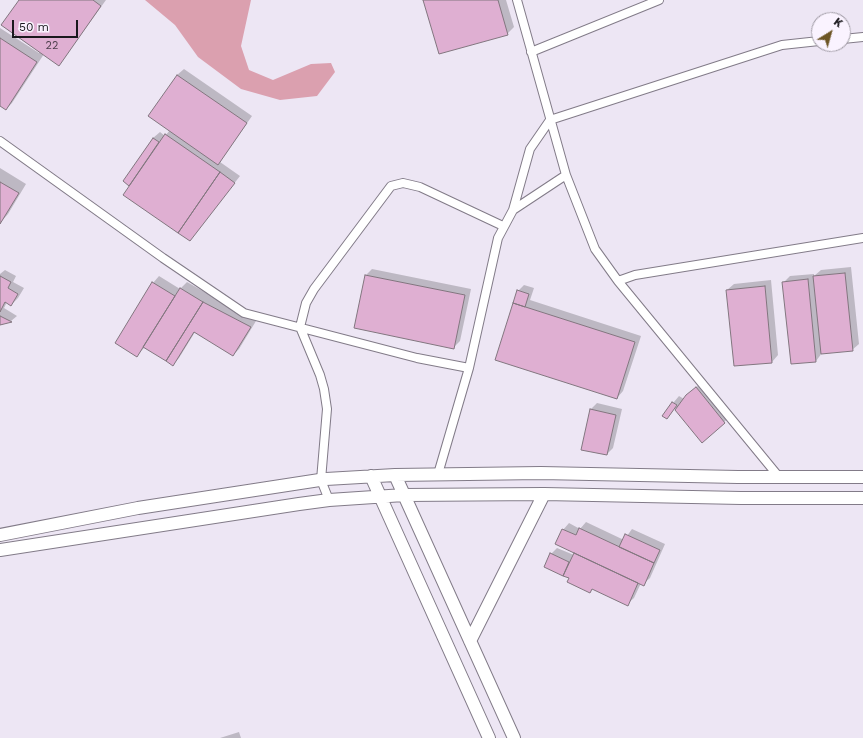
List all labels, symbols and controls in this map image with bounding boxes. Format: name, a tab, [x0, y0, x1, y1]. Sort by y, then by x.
scale bar	[14, 12, 80, 38]
north arrow	[811, 12, 851, 52]
text: K	[831, 15, 845, 30]
text: 50 m	[19, 20, 49, 34]
house number: 22	[46, 39, 58, 53]

